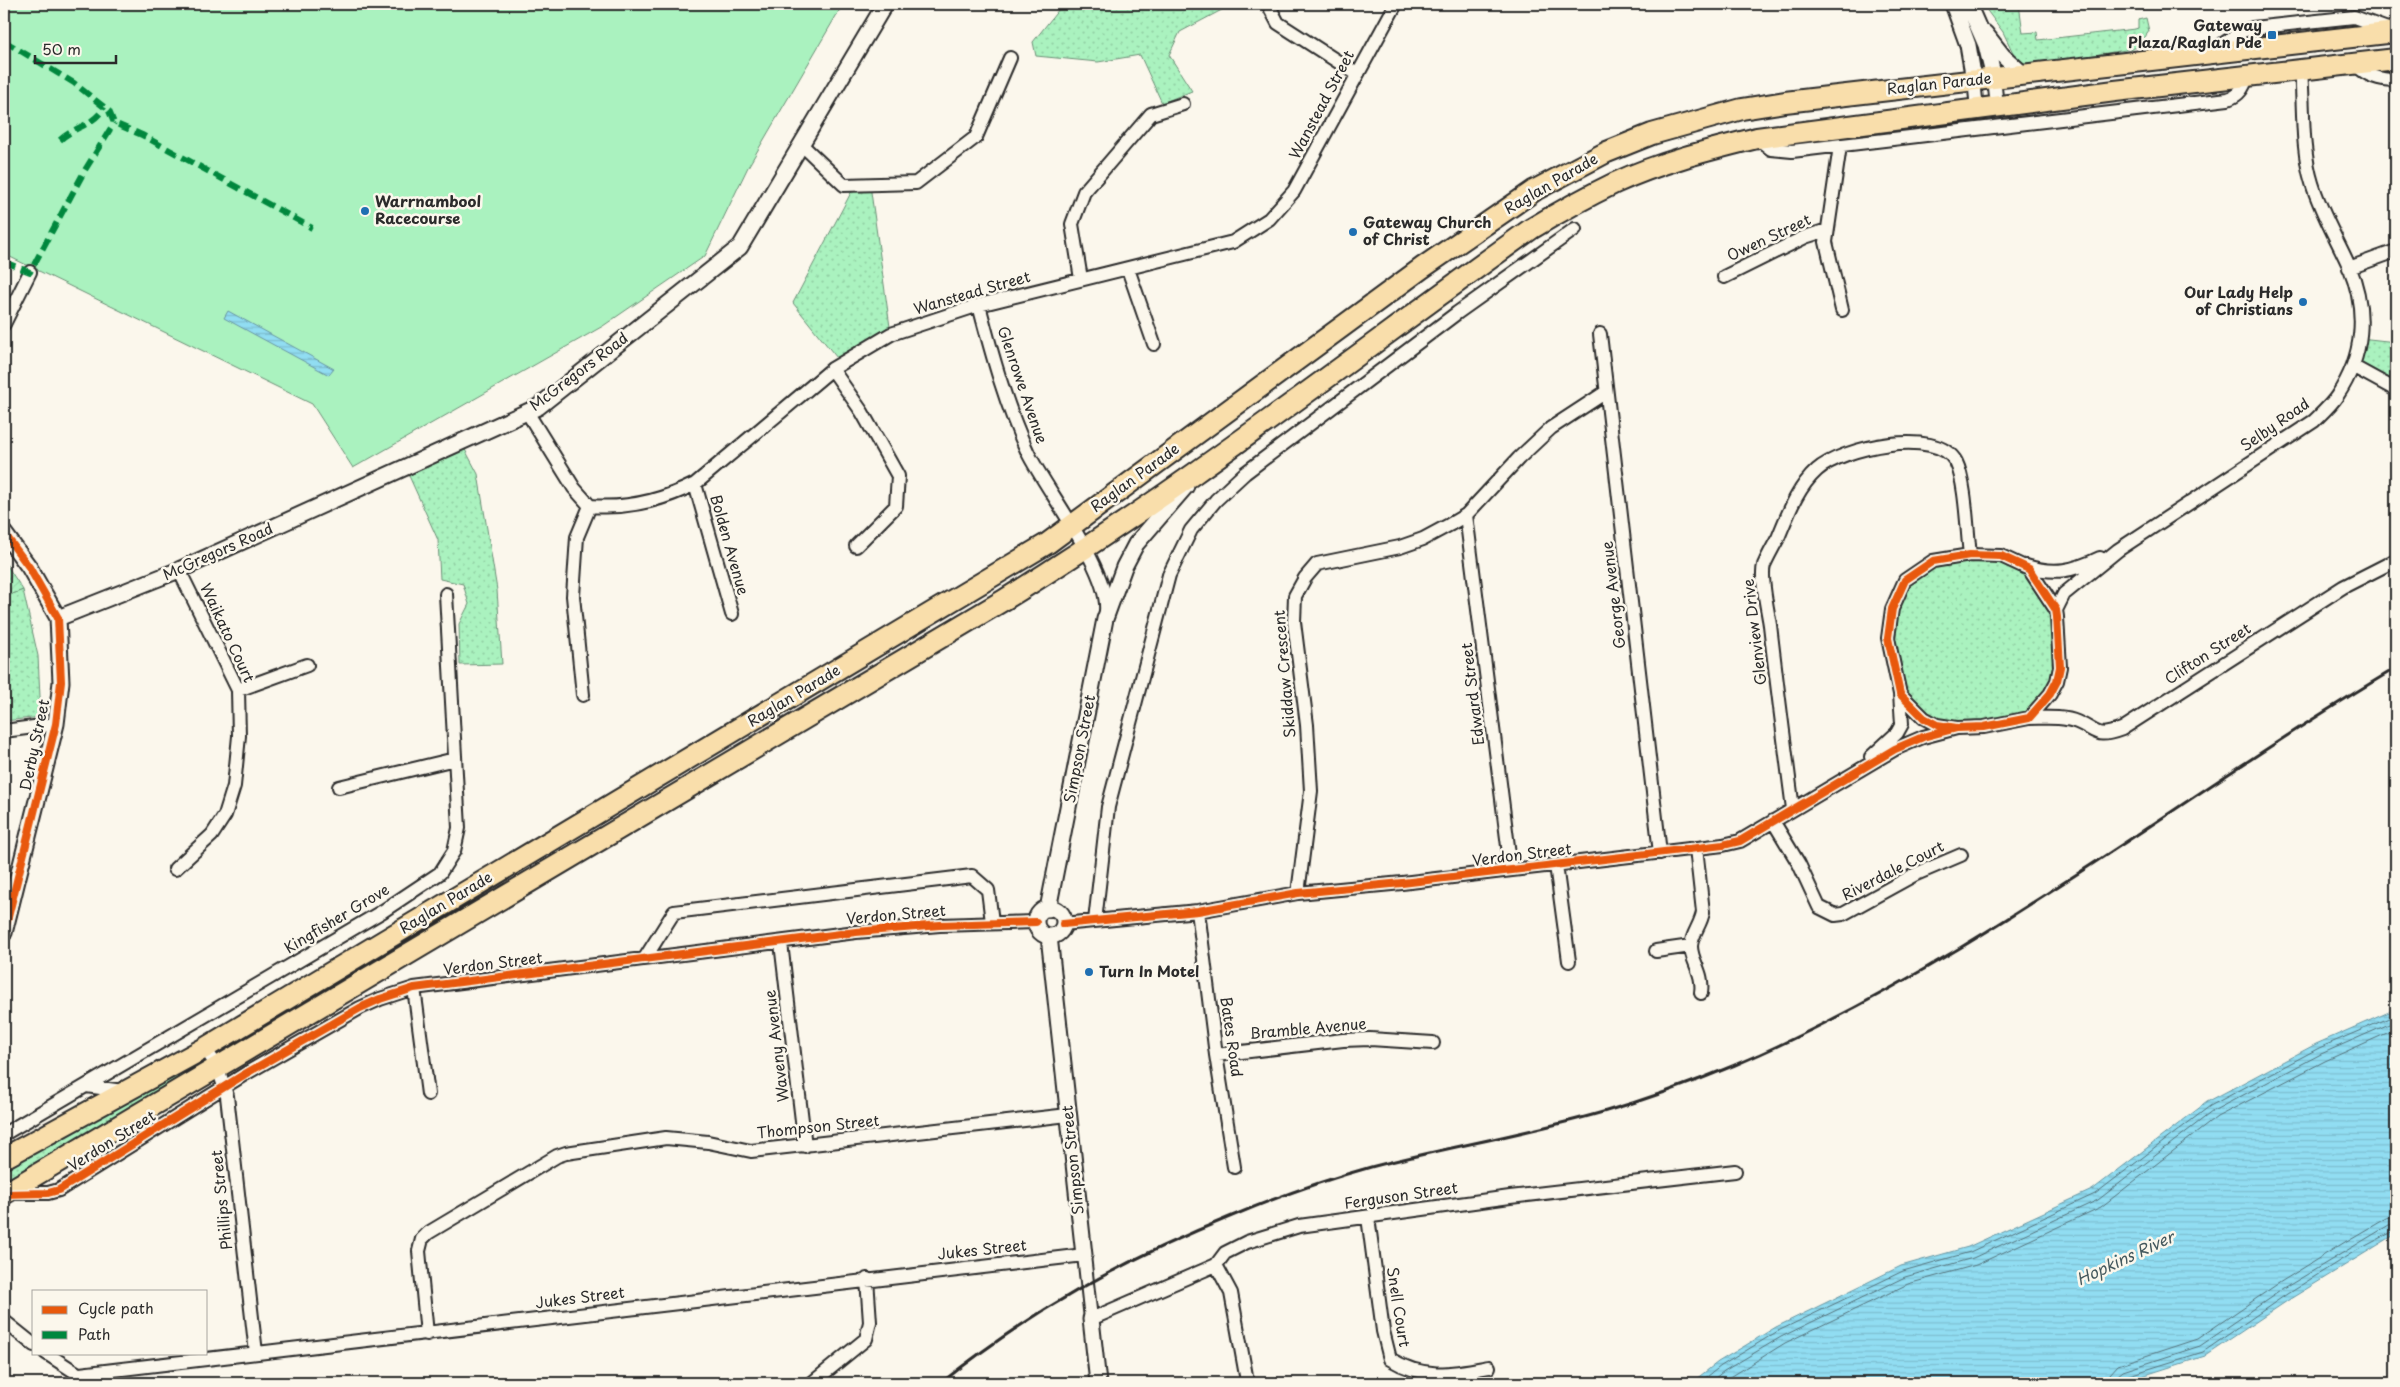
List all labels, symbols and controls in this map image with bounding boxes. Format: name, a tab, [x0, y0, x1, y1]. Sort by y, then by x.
place label: Gateway Plaza/Raglan Pde	[2128, 13, 2262, 53]
marker: Gateway Plaza/Raglan Pde	[2266, 29, 2278, 41]
scale bar	[35, 32, 116, 64]
text: 50 m	[42, 37, 81, 60]
street label: Wanstead Street	[1282, 46, 1359, 163]
street label: Raglan Parade	[1885, 66, 1992, 99]
street label: Raglan Parade	[1499, 146, 1602, 219]
place label: Warrnambool Racecourse	[375, 189, 481, 229]
marker: Warrnambool Racecourse	[359, 205, 371, 217]
street label: Owen Street	[1723, 207, 1814, 266]
place label: Gateway Church of Christ	[1363, 210, 1492, 250]
marker: Gateway Church of Christ	[1347, 226, 1359, 238]
street label: Wanstead Street	[910, 264, 1033, 319]
place label: Our Lady Help of Christians	[2184, 280, 2293, 320]
marker: Our Lady Help of Christians	[2297, 296, 2309, 308]
street label: Glenrowe Avenue	[993, 323, 1054, 446]
street label: McGregors Road	[524, 326, 632, 416]
street label: Selby Road	[2235, 391, 2314, 456]
street label: Raglan Parade	[1085, 437, 1183, 517]
street label: Bolden Avenue	[705, 492, 756, 597]
street label: McGregors Road	[159, 516, 276, 585]
street label: George Avenue	[1594, 540, 1631, 650]
street label: Glenview Drive	[1736, 578, 1771, 687]
street label: Waikato Court	[195, 579, 261, 686]
street label: Skiddaw Crescent	[1266, 609, 1301, 739]
street label: Clifton Street	[2160, 616, 2255, 689]
street label: Edward Street	[1454, 642, 1489, 747]
street label: Raglan Parade	[742, 658, 844, 732]
street label: Simpson Street	[1057, 693, 1100, 805]
street label: Derby Street	[13, 697, 54, 793]
street label: Riverdale Court	[1837, 834, 1948, 905]
street label: Verdon Street	[1471, 836, 1573, 871]
street label: Raglan Parade	[394, 865, 496, 939]
street label: Kingfisher Grove	[279, 877, 393, 958]
street label: Verdon Street	[845, 898, 947, 929]
street label: Verdon Street	[442, 945, 544, 980]
place label: Turn In Motel	[1099, 959, 1199, 982]
marker: Turn In Motel	[1083, 966, 1095, 978]
street label: Waveny Avenue	[757, 989, 794, 1104]
street label: Bates Road	[1215, 995, 1250, 1078]
street label: Bramble Avenue	[1248, 1011, 1367, 1044]
street label: Verdon Street	[63, 1104, 160, 1176]
street label: Simpson Street	[1054, 1104, 1089, 1216]
street label: Thompson Street	[756, 1108, 881, 1143]
street label: Phillips Street	[204, 1149, 237, 1251]
street label: Ferguson Street	[1343, 1175, 1459, 1214]
water label: Hopkins River	[2072, 1223, 2180, 1290]
street label: Jukes Street	[936, 1232, 1028, 1265]
street label: Snell Court	[1382, 1265, 1417, 1348]
street label: Jukes Street	[534, 1280, 626, 1313]
legend	[32, 1290, 208, 1354]
text: Cycle path	[78, 1296, 154, 1319]
text: Path	[78, 1322, 110, 1345]

